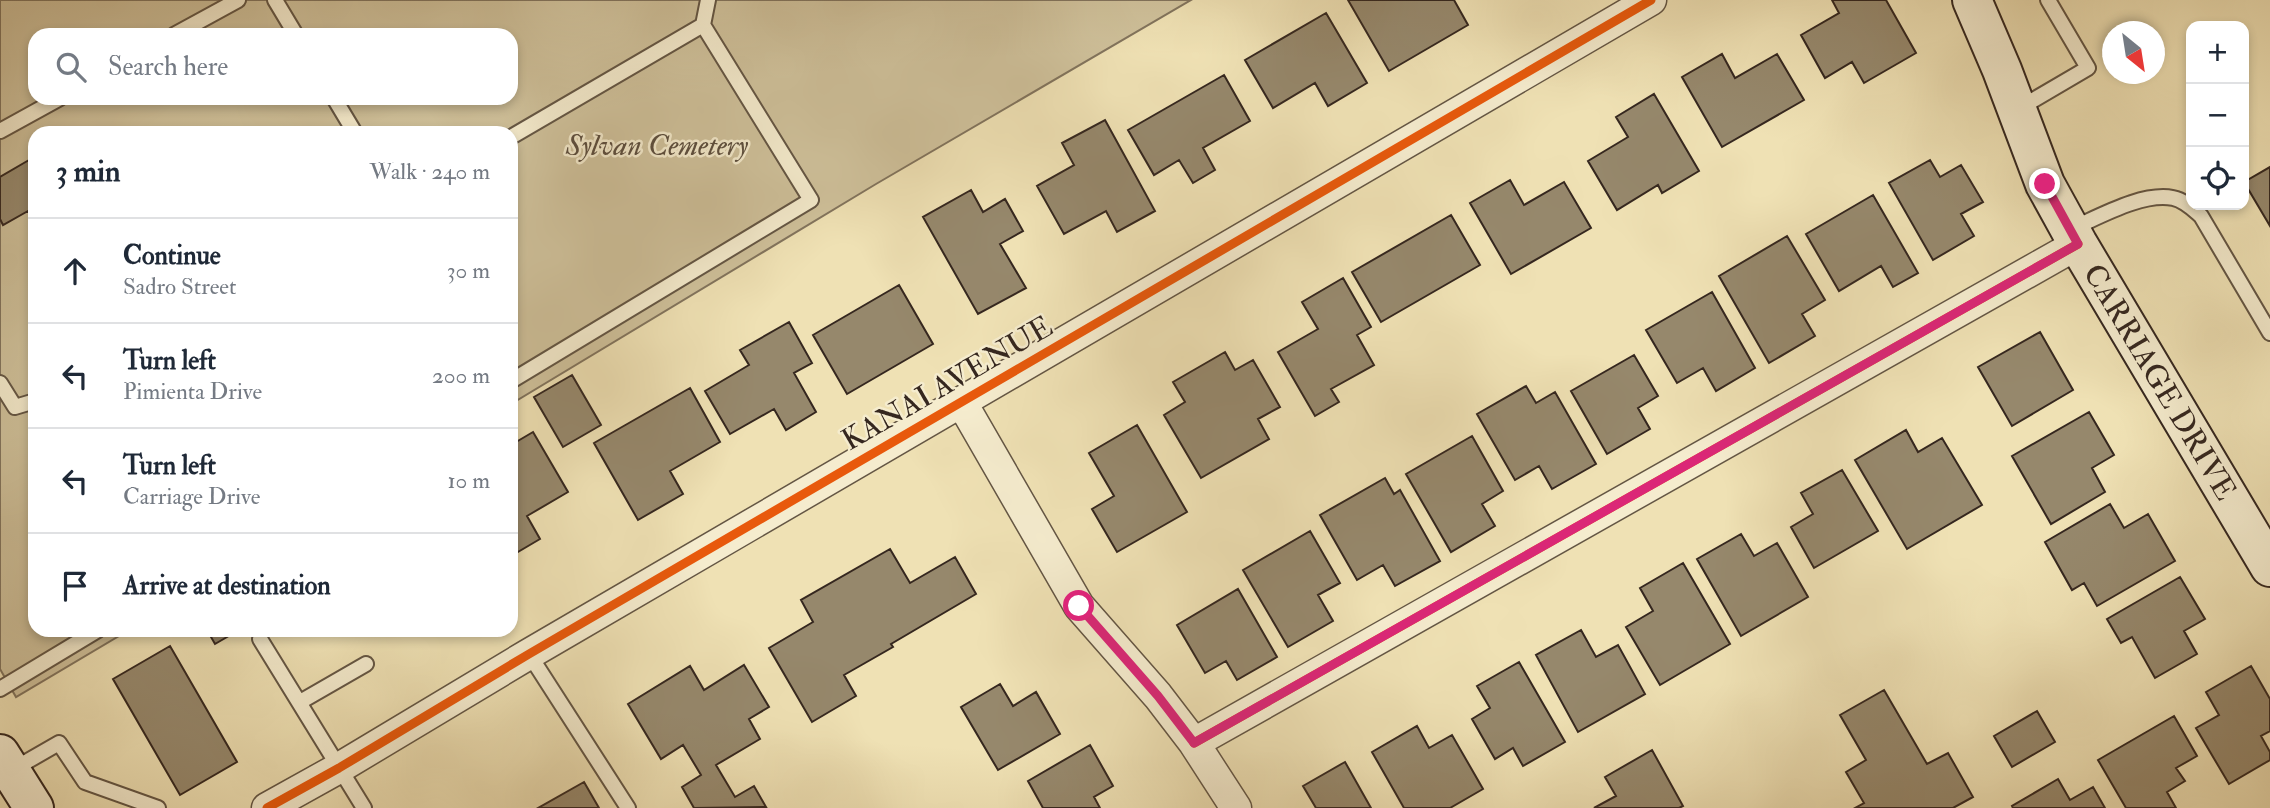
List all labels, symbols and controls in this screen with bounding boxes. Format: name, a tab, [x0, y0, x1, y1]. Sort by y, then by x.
north arrow	[2102, 21, 2165, 84]
map controls	[2186, 21, 2249, 210]
button: +	[2186, 21, 2249, 84]
search box	[28, 28, 518, 105]
icon: search	[52, 48, 90, 86]
text: Search here	[108, 51, 228, 83]
button: −	[2186, 84, 2249, 147]
park label: Sylvan Cemetery	[565, 127, 749, 164]
button: locate	[2186, 147, 2249, 210]
text: 3 min	[56, 153, 121, 190]
text: Walk · 240 m	[370, 157, 490, 186]
route end	[2029, 168, 2060, 199]
text: Continue	[123, 240, 221, 272]
icon: ahead	[56, 252, 94, 290]
text: 30 m	[447, 256, 490, 285]
street label: CARRIAGE DRIVE	[2075, 257, 2244, 507]
text: Sadro Street	[123, 272, 236, 301]
street label: KANAI AVENUE	[835, 308, 1059, 459]
text: Turn left	[123, 345, 216, 377]
icon: left	[56, 357, 94, 395]
text: 200 m	[432, 361, 490, 390]
text: Pimienta Drive	[123, 377, 262, 406]
text: Turn left	[123, 450, 216, 482]
icon: left	[56, 462, 94, 500]
text: 10 m	[447, 466, 490, 495]
text: Carriage Drive	[123, 482, 260, 511]
icon: arrive	[56, 567, 94, 605]
text: Arrive at destination	[123, 570, 331, 602]
route start	[1063, 590, 1094, 621]

